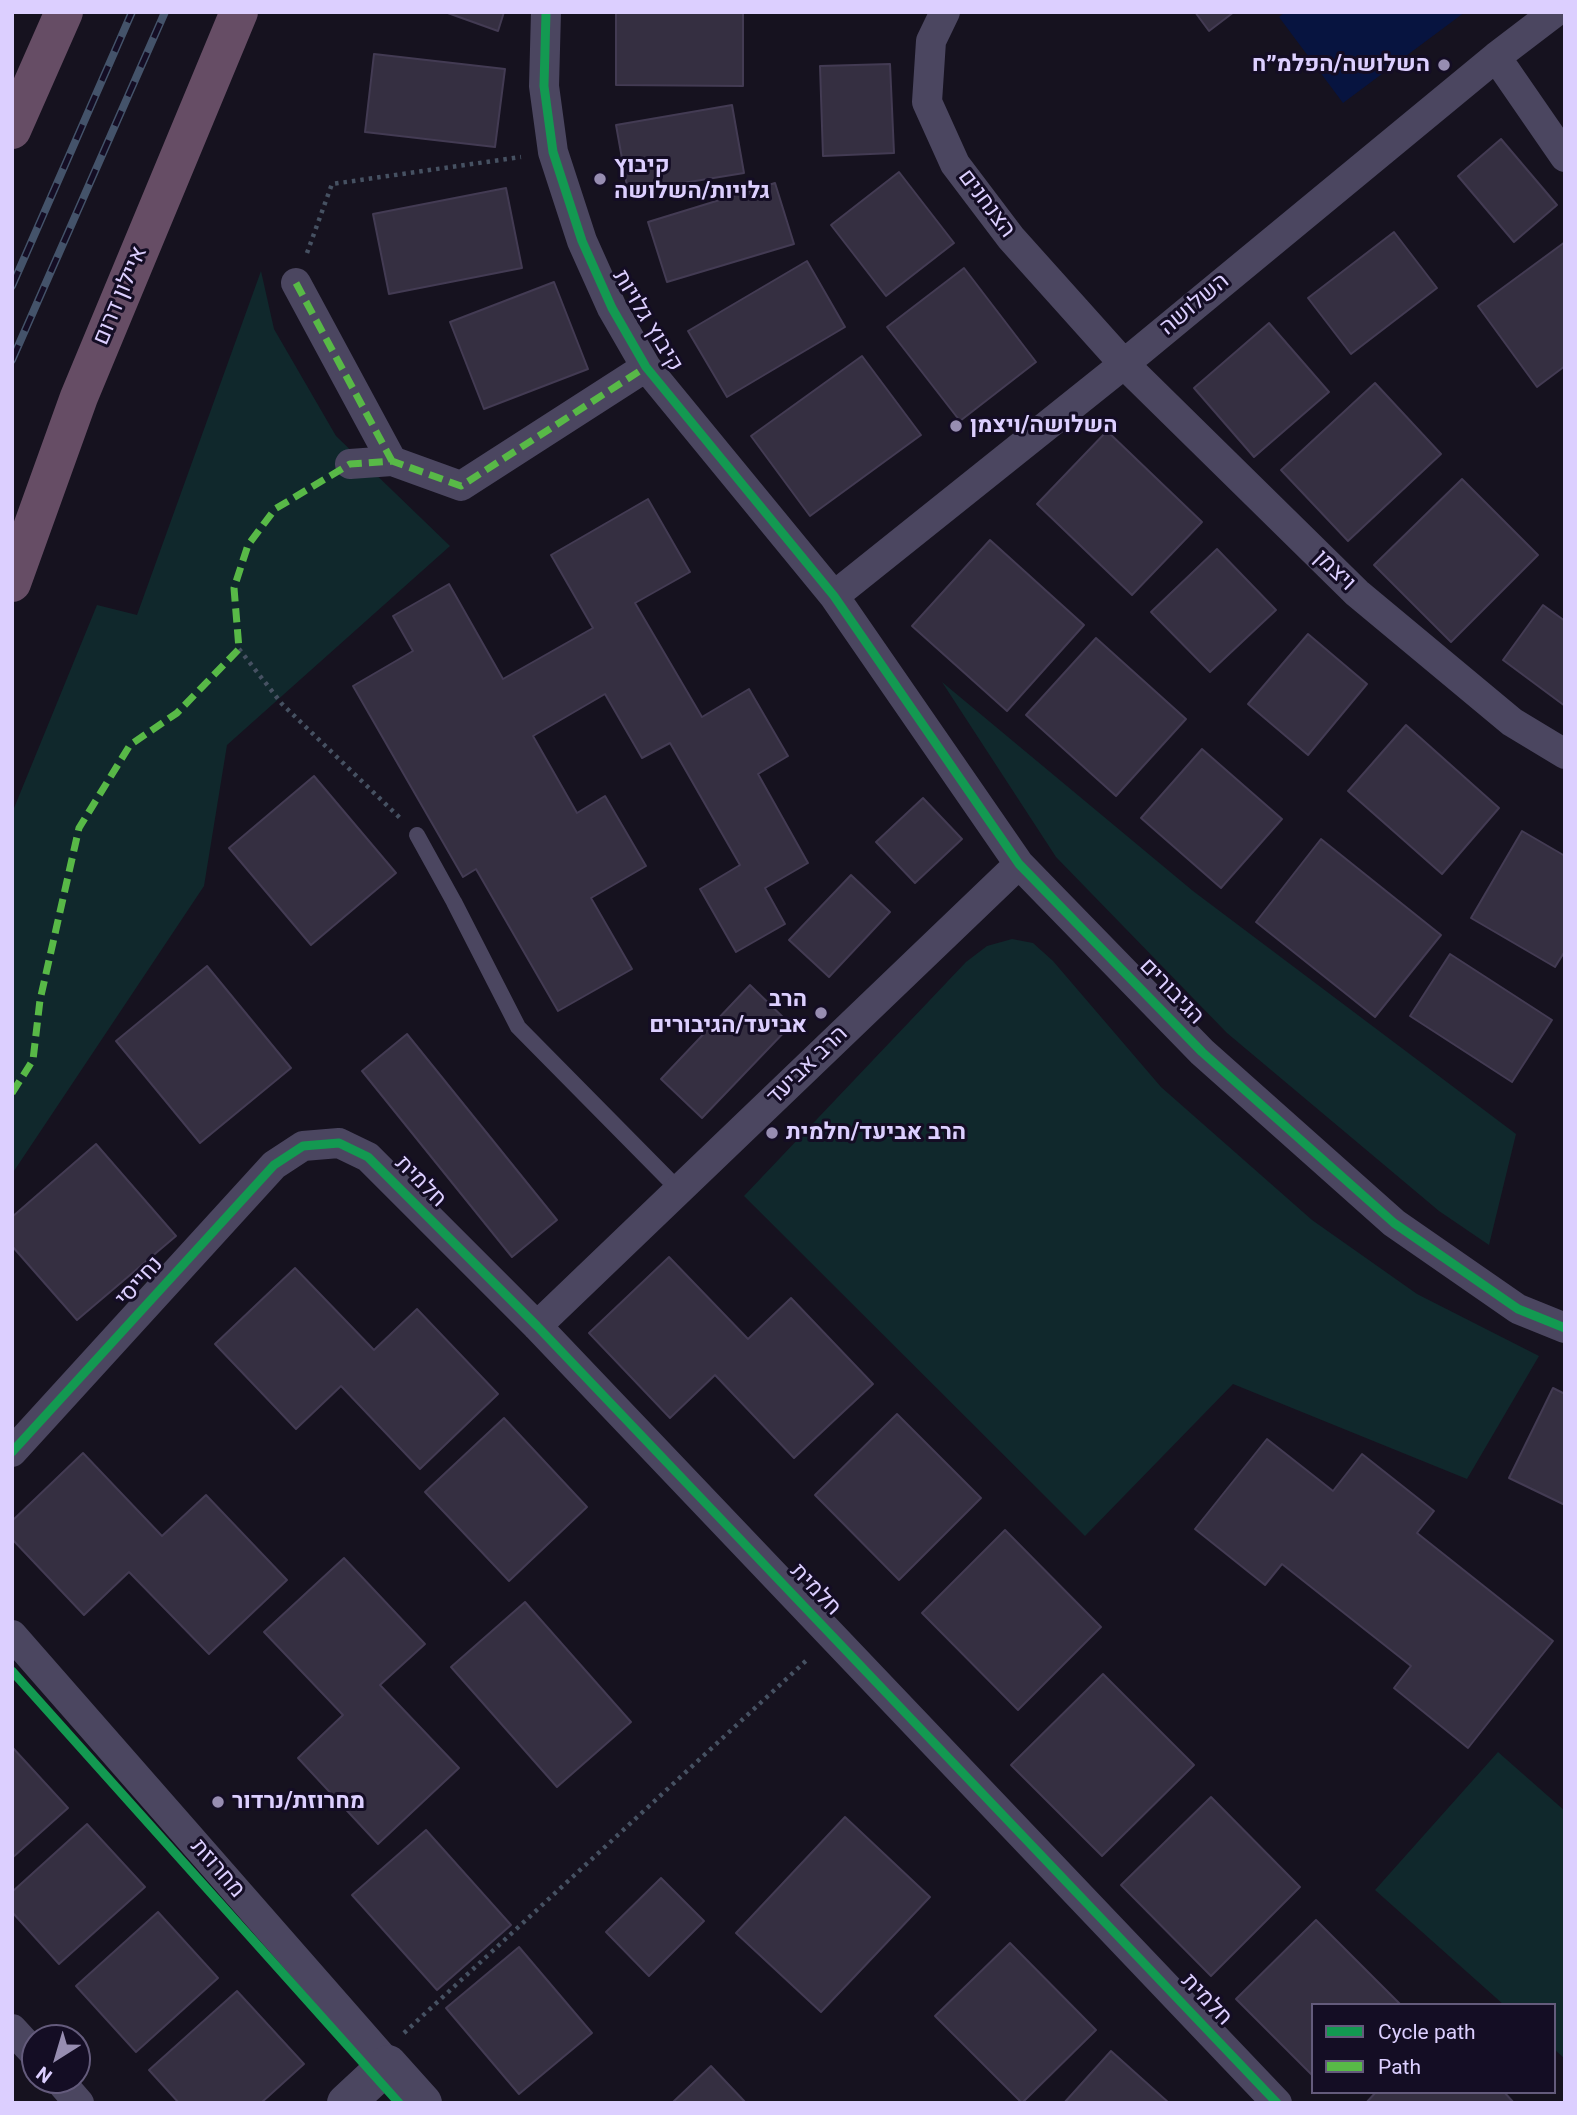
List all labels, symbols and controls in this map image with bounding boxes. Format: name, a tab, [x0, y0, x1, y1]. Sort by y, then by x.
place label: השלושה/הפלמ״ח	[1252, 51, 1430, 79]
marker: השלושה/הפלמ״ח	[1436, 57, 1452, 73]
place label: קיבוץ גלויות/השלושה	[614, 152, 770, 206]
street label: הצנחנים	[951, 164, 1021, 244]
marker: קיבוץ גלויות/השלושה	[592, 171, 608, 187]
street label: איילון דרום	[88, 243, 154, 349]
street label: קיבוץ גלויות	[606, 265, 688, 377]
street label: השלושה	[1155, 268, 1235, 342]
place label: השלושה/ויצמן	[970, 412, 1117, 440]
marker: השלושה/ויצמן	[948, 418, 964, 434]
street label: ויצמן	[1307, 545, 1361, 597]
street label: הגיבורים	[1133, 953, 1209, 1031]
place label: הרב אביעד/הגיבורים	[649, 986, 807, 1040]
marker: הרב אביעד/הגיבורים	[813, 1005, 829, 1021]
street label: הרב אביעד	[762, 1021, 854, 1111]
place label: הרב אביעד/חלמית	[786, 1119, 966, 1147]
marker: הרב אביעד/חלמית	[764, 1125, 780, 1141]
street label: חלמית	[388, 1150, 452, 1214]
street label: נחייסי	[110, 1251, 170, 1313]
street label: חלמית	[784, 1558, 846, 1622]
place label: מחרוזת/נרדור	[232, 1788, 365, 1816]
marker: מחרוזת/נרדור	[210, 1794, 226, 1810]
street label: מחרוזת	[184, 1834, 250, 1904]
street label: חלמית	[1175, 1968, 1237, 2032]
legend	[1311, 2003, 1556, 2094]
text: Cycle path	[1378, 2020, 1476, 2044]
north arrow	[21, 2024, 91, 2094]
text: Path	[1378, 2055, 1421, 2079]
text: N	[32, 2061, 57, 2088]

